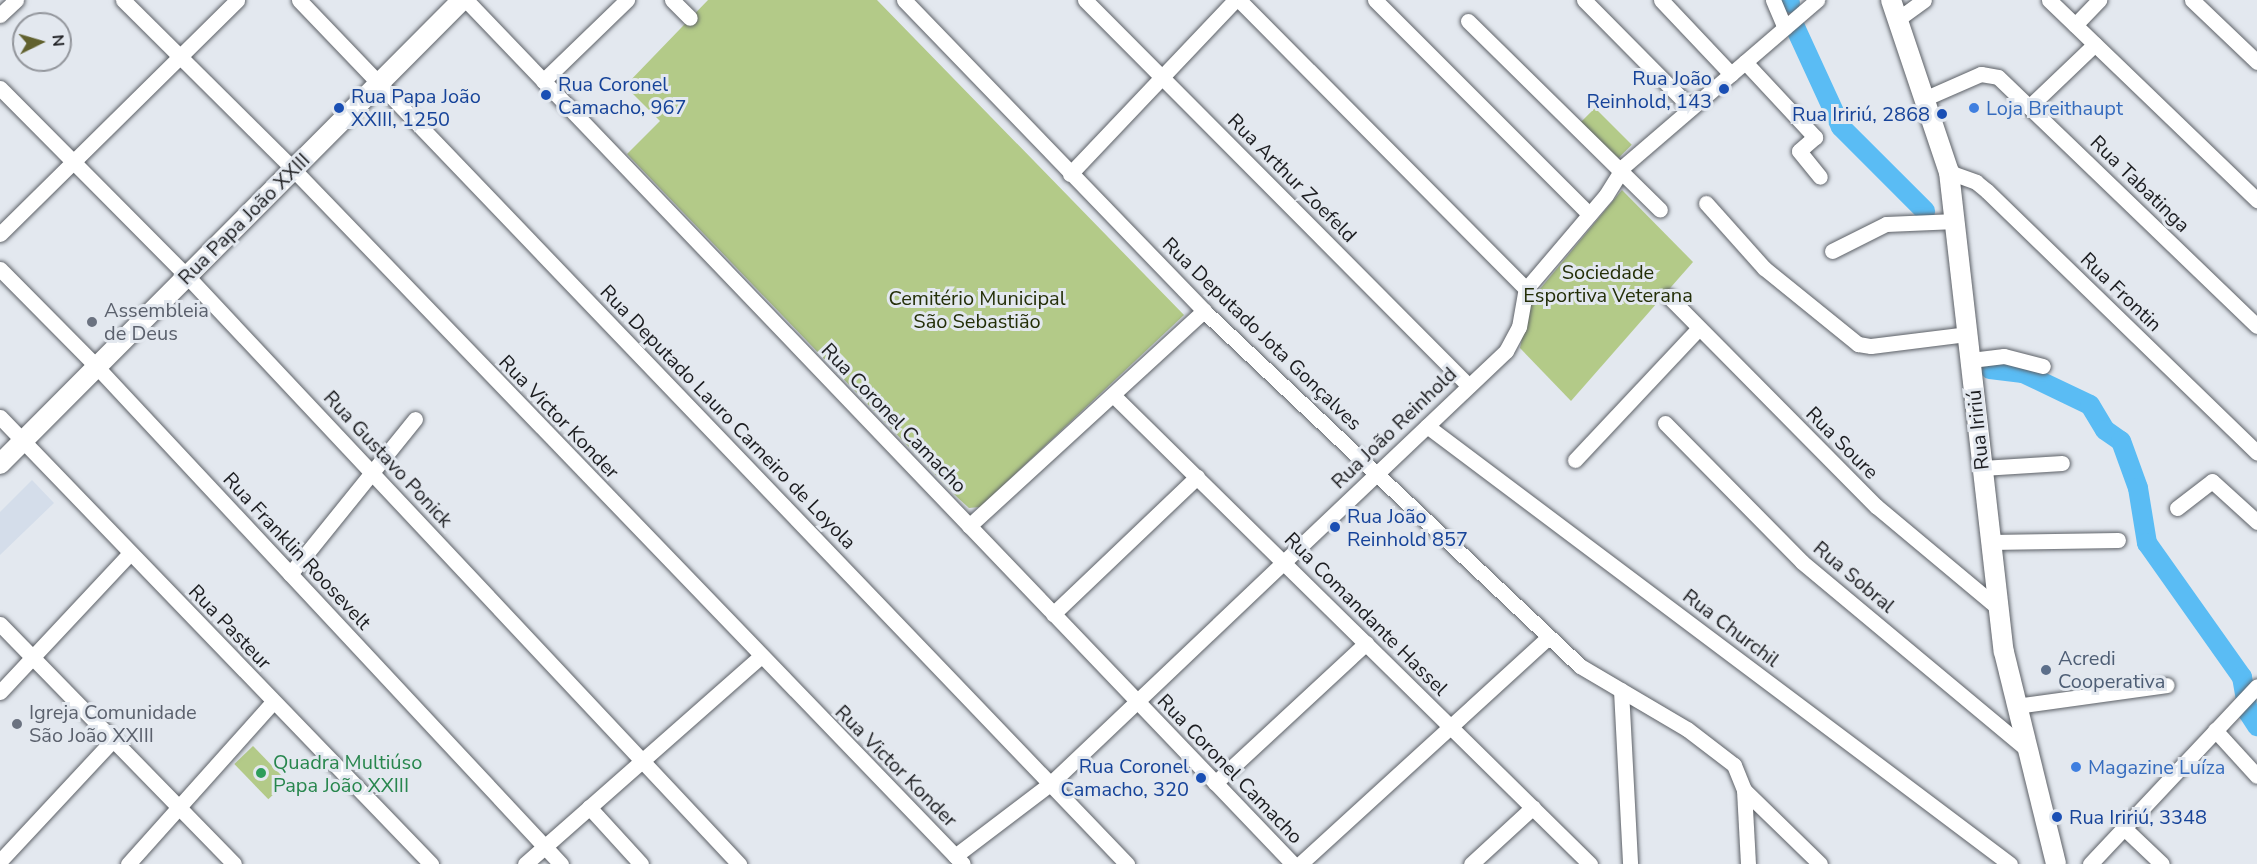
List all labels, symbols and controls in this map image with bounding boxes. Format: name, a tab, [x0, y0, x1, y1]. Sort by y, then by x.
north arrow	[12, 12, 72, 72]
text: N	[46, 34, 69, 48]
place label: Rua João Reinhold, 143	[1587, 66, 1712, 113]
place label: Rua Coronel Camacho, 967	[558, 72, 686, 119]
marker: Rua João Reinhold, 143	[1717, 82, 1731, 96]
place label: Rua Papa João XXIII, 1250	[351, 84, 481, 131]
marker: Rua Coronel Camacho, 967	[539, 88, 553, 102]
place label: Loja Breithaupt	[1986, 96, 2123, 120]
marker: Rua Papa João XXIII, 1250	[332, 101, 346, 115]
marker: Loja Breithaupt	[1967, 101, 1981, 115]
place label: Rua Iririú, 2868	[1792, 102, 1930, 126]
marker: Rua Iririú, 2868	[1935, 107, 1949, 121]
street label: Rua Arthur Zoefeld	[1223, 109, 1361, 247]
street label: Rua Tabatinga	[2085, 131, 2195, 237]
street label: Rua Papa João XXIII	[173, 148, 315, 290]
street label: Rua Deputado Jota Gonçalves	[1158, 233, 1366, 435]
street label: Rua Frontin	[2075, 247, 2167, 337]
park label: Sociedade Esportiva Veterana	[1523, 260, 1693, 307]
street label: Rua Deputado Lauro Carneiro de Loyola	[595, 280, 861, 554]
park label: Cemitério Municipal São Sebastião	[888, 286, 1066, 333]
place label: Assembleia de Deus	[104, 298, 209, 345]
marker: Assembleia de Deus	[85, 315, 99, 329]
street label: Rua Coronel Camacho	[816, 338, 972, 498]
street label: Rua Victor Konder	[494, 350, 624, 484]
street label: Rua João Reinhold	[1326, 362, 1462, 494]
street label: Rua Gustavo Ponick	[318, 386, 458, 532]
street label: Rua Iririú	[1962, 389, 1994, 471]
street label: Rua Soure	[1801, 402, 1883, 484]
street label: Rua Franklin Roosevelt	[218, 467, 376, 635]
place label: Rua João Reinhold 857	[1347, 504, 1468, 551]
marker: Rua João Reinhold 857	[1328, 520, 1342, 534]
street label: Rua Comandante Hassel	[1279, 527, 1453, 701]
street label: Rua Sobral	[1808, 536, 1900, 618]
street label: Rua Pasteur	[184, 580, 276, 674]
street label: Rua Churchil	[1678, 584, 1784, 672]
place label: Acredi Cooperativa	[2058, 646, 2165, 693]
marker: Acredi Cooperativa	[2039, 663, 2053, 677]
street label: Rua Coronel Camacho	[1152, 689, 1308, 849]
place label: Igreja Comunidade São João XXIII	[29, 700, 197, 747]
street label: Rua Victor Konder	[830, 700, 962, 832]
marker: Igreja Comunidade São João XXIII	[10, 717, 24, 731]
place label: Quadra Multiúso Papa João XXIII	[273, 750, 422, 797]
place label: Rua Coronel Camacho, 320	[1061, 754, 1189, 801]
place label: Magazine Luíza	[2088, 755, 2225, 779]
marker: Magazine Luíza	[2069, 760, 2083, 774]
marker: Quadra Multiúso Papa João XXIII	[254, 766, 268, 780]
marker: Rua Coronel Camacho, 320	[1194, 771, 1208, 785]
place label: Rua Iririú, 3348	[2069, 805, 2207, 829]
marker: Rua Iririú, 3348	[2050, 810, 2064, 824]

